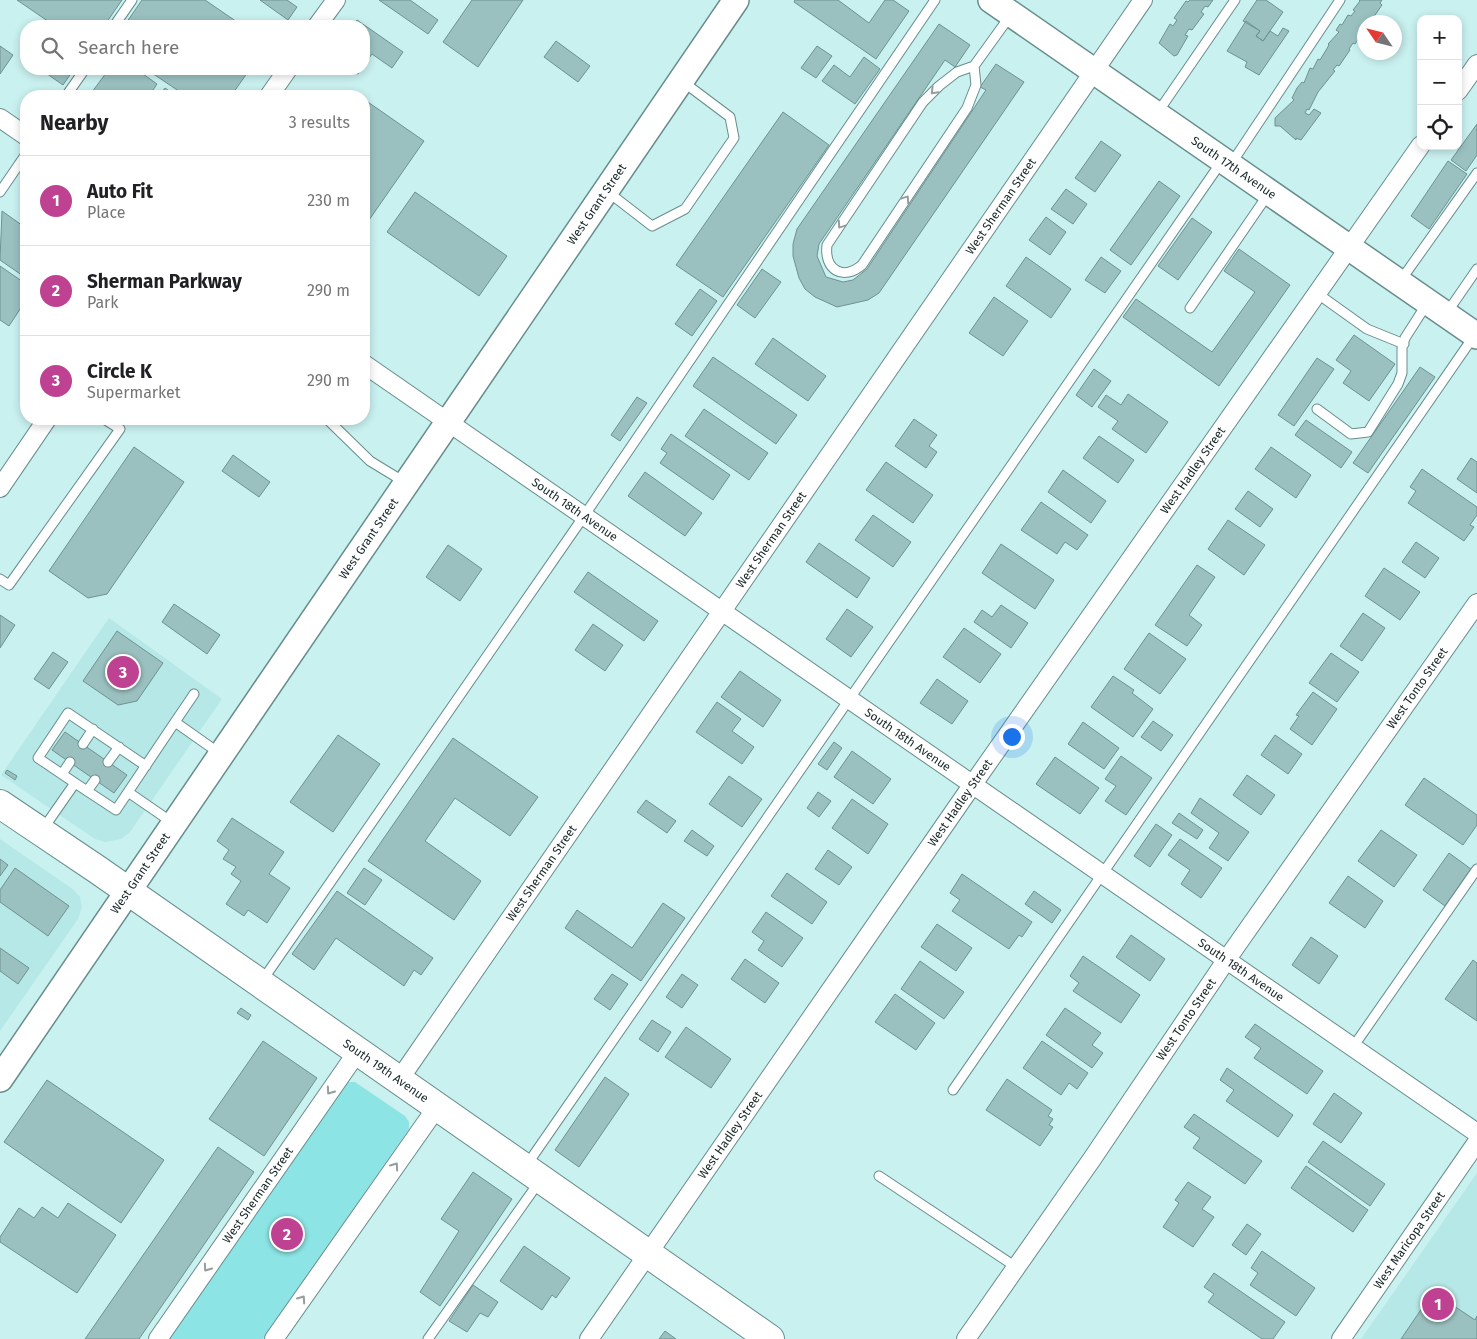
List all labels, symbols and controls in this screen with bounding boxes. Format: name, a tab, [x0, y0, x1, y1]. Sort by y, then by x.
north arrow	[1357, 15, 1402, 60]
map controls	[1417, 15, 1462, 150]
button: +	[1417, 15, 1462, 60]
search box	[20, 20, 370, 75]
icon: search	[38, 34, 66, 62]
text: Search here	[78, 36, 179, 59]
button: −	[1417, 60, 1462, 105]
one-way arrow	[930, 86, 939, 95]
button: locate	[1417, 105, 1462, 150]
text: Nearby	[40, 110, 108, 136]
text: 3 results	[289, 113, 350, 132]
street label: South 17th Avenue	[1189, 134, 1279, 202]
street label: West Sherman Street	[963, 155, 1039, 257]
street label: West Grant Street	[564, 160, 630, 247]
text: Auto Fit	[87, 180, 153, 203]
text: 1	[52, 191, 60, 210]
text: 230 m	[307, 191, 350, 210]
one-way arrow	[900, 196, 909, 205]
text: Place	[87, 203, 126, 222]
one-way arrow	[838, 219, 847, 228]
text: Sherman Parkway	[87, 270, 242, 293]
text: 2	[52, 281, 60, 300]
text: 290 m	[307, 281, 350, 300]
text: Park	[87, 293, 119, 312]
text: Circle K	[87, 360, 152, 383]
text: 3	[52, 371, 60, 390]
text: 290 m	[307, 371, 350, 390]
text: Supermarket	[87, 383, 181, 402]
street label: West Hadley Street	[1158, 424, 1229, 517]
street label: South 18th Avenue	[529, 475, 620, 544]
street label: West Sherman Street	[733, 488, 810, 591]
street label: West Grant Street	[336, 495, 401, 582]
street label: West Tonto Street	[1384, 644, 1451, 731]
pin: 3	[107, 653, 139, 691]
street label: South 18th Avenue	[862, 705, 954, 774]
your location	[999, 724, 1025, 750]
street label: West Hadley Street	[925, 756, 996, 849]
street label: West Sherman Street	[503, 822, 580, 924]
street label: West Grant Street	[108, 830, 173, 916]
street label: South 18th Avenue	[1195, 935, 1287, 1005]
street label: West Tonto Street	[1153, 975, 1219, 1063]
street label: South 19th Avenue	[340, 1036, 431, 1105]
one-way arrow	[327, 1085, 336, 1095]
street label: West Hadley Street	[695, 1088, 766, 1181]
street label: West Sherman Street	[220, 1144, 296, 1246]
one-way arrow	[389, 1162, 398, 1172]
street label: West Maricopa Street	[1371, 1188, 1448, 1292]
pin: 2	[271, 1215, 303, 1253]
one-way arrow	[204, 1262, 213, 1272]
pin: 1	[1422, 1285, 1454, 1323]
one-way arrow	[296, 1295, 305, 1305]

